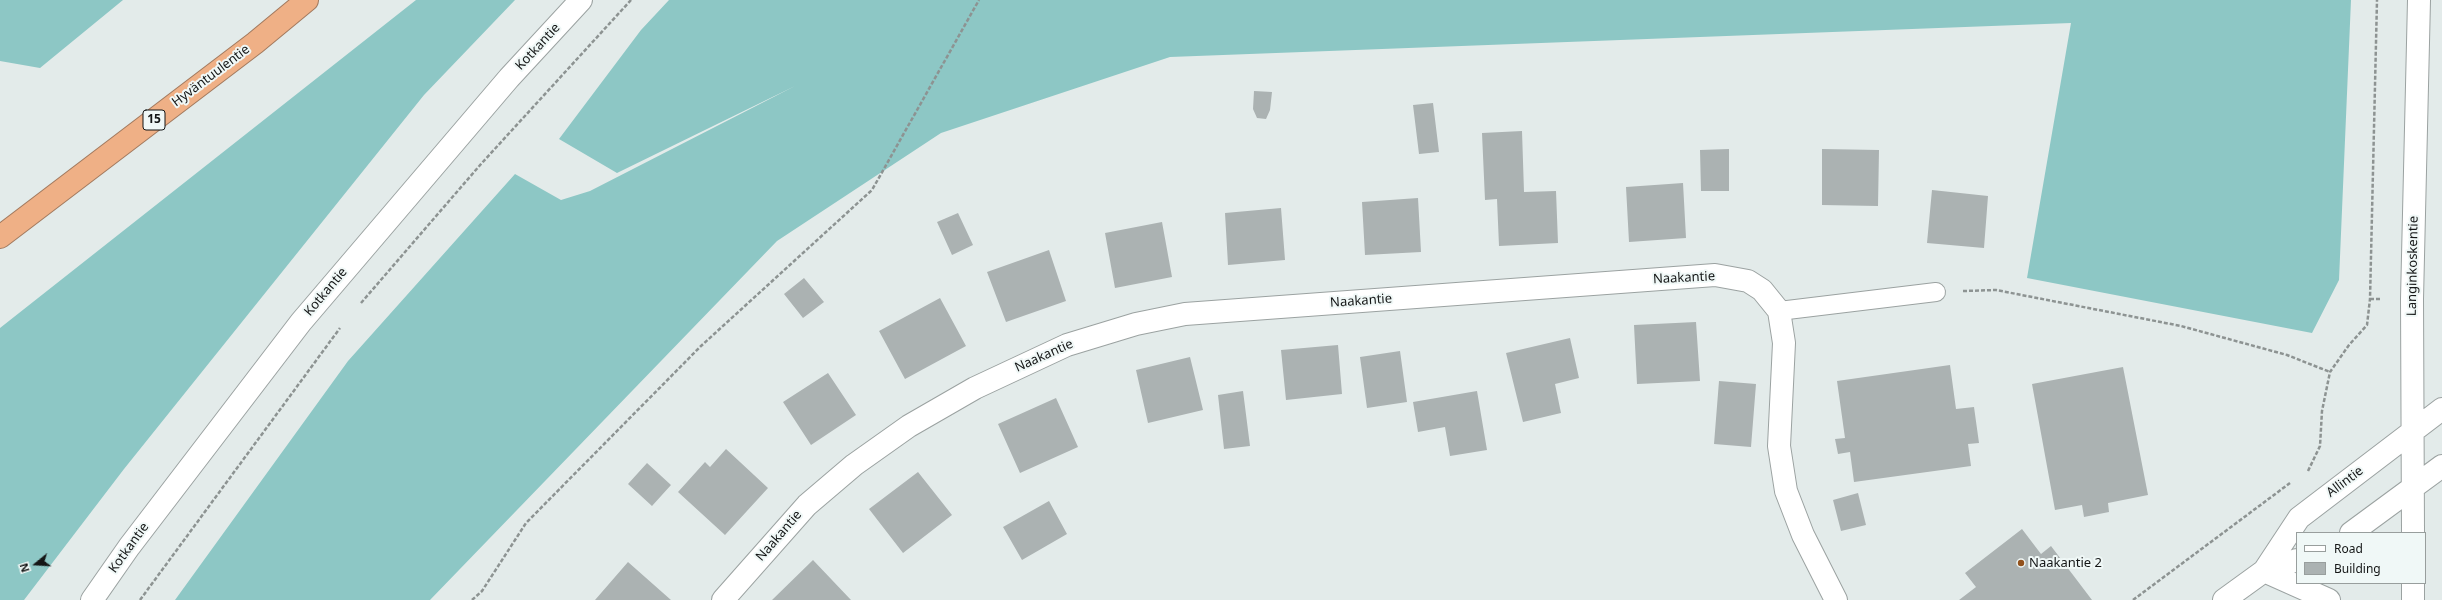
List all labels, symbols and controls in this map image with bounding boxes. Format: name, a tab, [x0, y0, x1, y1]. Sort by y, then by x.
street label: Kotkantie	[512, 20, 564, 74]
street label: Hyväntuulentie	[169, 42, 253, 110]
road number: 15	[143, 110, 165, 130]
street label: Langinkoskentie	[2404, 216, 2422, 316]
street label: Kotkantie	[301, 265, 351, 319]
street label: Naakantie	[1653, 269, 1715, 287]
street label: Naakantie	[1329, 291, 1393, 311]
street label: Naakantie	[1012, 336, 1076, 376]
street label: Allintie	[2324, 463, 2366, 501]
street label: Naakantie	[753, 507, 805, 565]
street label: Kotkantie	[106, 520, 152, 576]
legend	[2296, 532, 2426, 584]
text: Road	[2334, 540, 2363, 557]
north arrow	[16, 544, 56, 584]
place label: Naakantie 2	[2029, 555, 2102, 571]
marker: Naakantie 2	[2016, 558, 2026, 568]
text: Building	[2334, 560, 2381, 577]
text: N	[16, 561, 33, 574]

